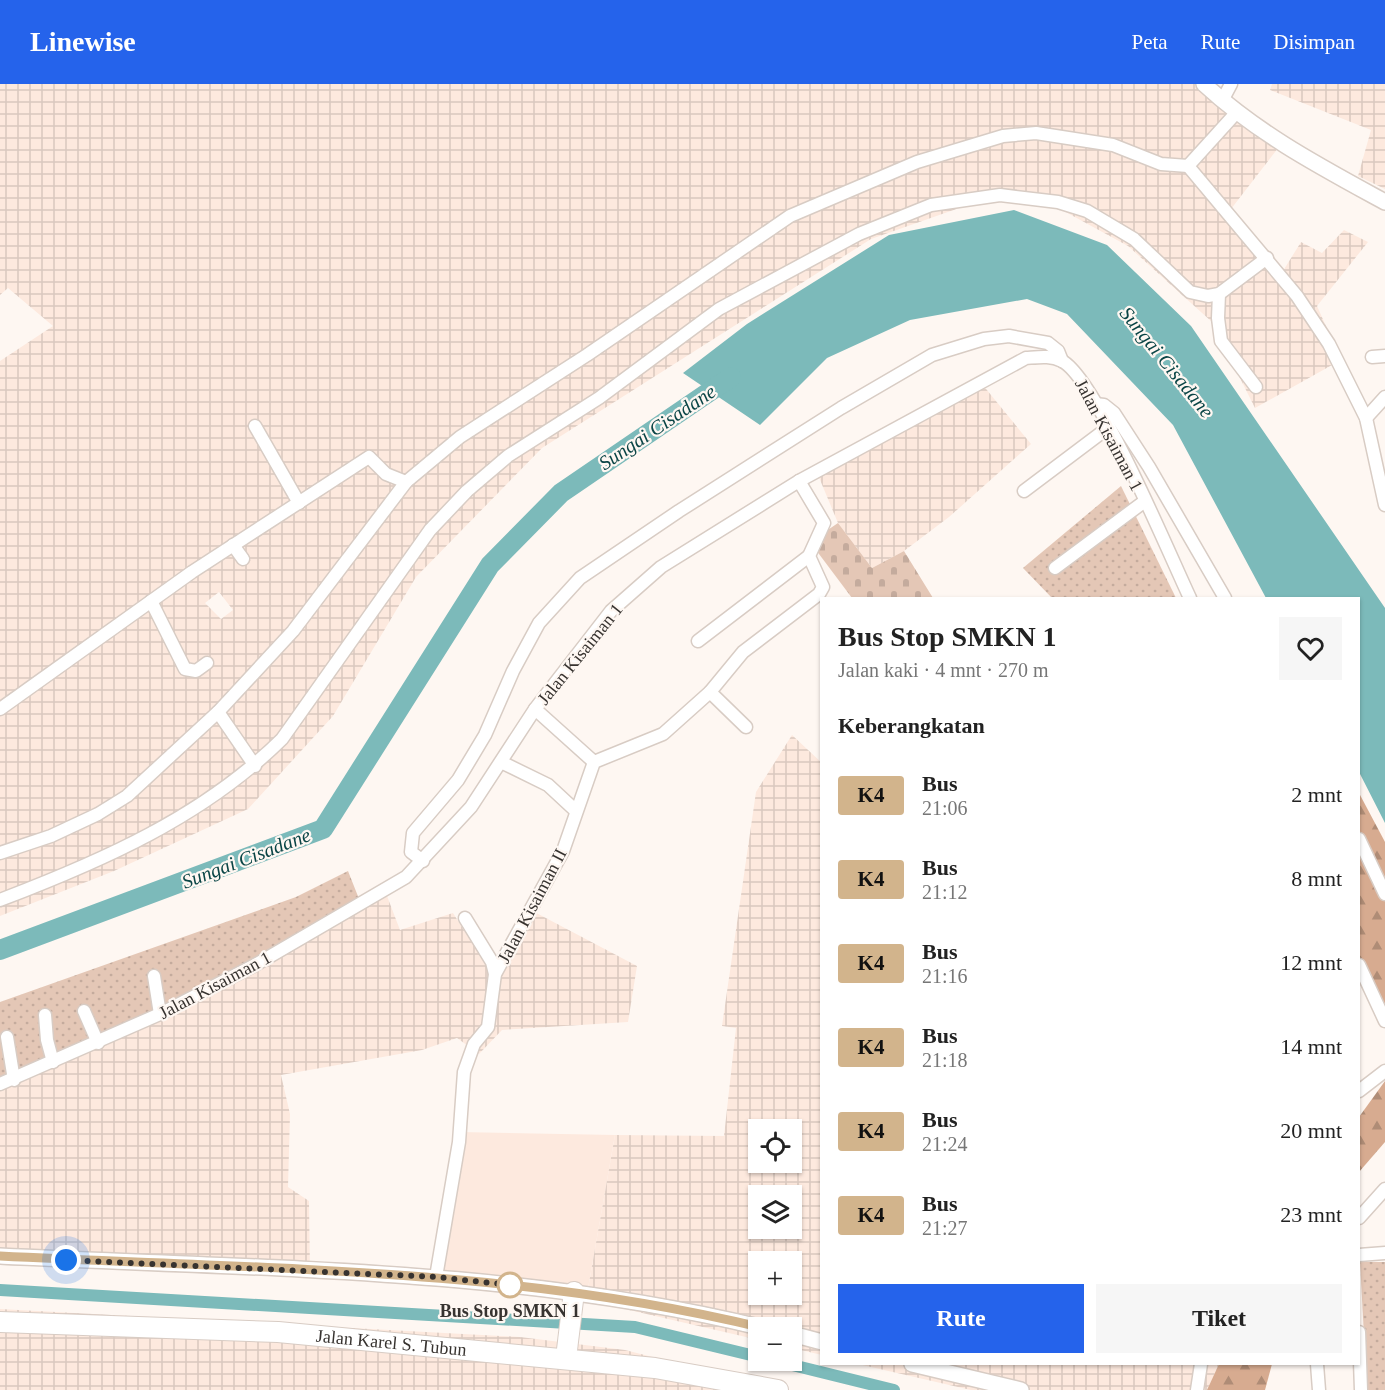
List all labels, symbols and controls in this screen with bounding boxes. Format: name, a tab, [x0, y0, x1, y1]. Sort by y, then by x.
text: Linewise	[30, 26, 136, 57]
text: Peta	[1132, 30, 1168, 54]
text: Rute	[1201, 30, 1240, 54]
text: Disimpan	[1273, 30, 1355, 54]
water label: Sungai Cisadane	[1115, 302, 1218, 423]
street label: Jalan Kisaiman 1	[1071, 376, 1147, 494]
water label: Sungai Cisadane	[594, 380, 720, 475]
street label: Jalan Kisaiman 1	[533, 600, 627, 708]
button: heart	[1279, 617, 1342, 680]
text: Bus Stop SMKN 1	[838, 621, 1057, 652]
text: Jalan kaki · 4 mnt · 270 m	[838, 659, 1049, 681]
text: Keberangkatan	[838, 713, 985, 738]
text: Bus	[922, 771, 957, 796]
text: 2 mnt	[1291, 782, 1342, 807]
text: K4	[858, 783, 884, 807]
text: 21:06	[922, 797, 968, 819]
water label: Sungai Cisadane	[179, 823, 314, 894]
street label: Jalan Kisaiman II	[493, 845, 571, 967]
text: Bus	[922, 855, 957, 880]
text: 8 mnt	[1291, 866, 1342, 891]
text: K4	[858, 867, 884, 891]
text: 21:12	[922, 881, 968, 903]
text: Bus	[922, 939, 957, 964]
street label: Jalan Kisaiman 1	[156, 947, 274, 1023]
text: 12 mnt	[1280, 950, 1342, 975]
text: K4	[858, 951, 884, 975]
text: 21:16	[922, 965, 968, 987]
text: Bus	[922, 1023, 957, 1048]
text: 14 mnt	[1280, 1034, 1342, 1059]
text: K4	[858, 1035, 884, 1059]
text: 21:18	[922, 1049, 968, 1071]
text: Bus	[922, 1107, 957, 1132]
text: 20 mnt	[1280, 1118, 1342, 1143]
map controls	[748, 1119, 802, 1371]
button: locate	[748, 1119, 802, 1173]
text: K4	[858, 1119, 884, 1143]
text: 21:24	[922, 1133, 968, 1155]
button: layers	[748, 1185, 802, 1239]
text: Bus	[922, 1191, 957, 1216]
text: 23 mnt	[1280, 1202, 1342, 1227]
text: K4	[858, 1203, 884, 1227]
text: 21:27	[922, 1217, 968, 1239]
your location	[51, 1245, 81, 1275]
button: +	[748, 1251, 802, 1305]
marker: Bus Stop SMKN 1	[497, 1272, 523, 1298]
button: Rute	[838, 1284, 1084, 1353]
button: Tiket	[1096, 1284, 1342, 1353]
place label: Bus Stop SMKN 1	[440, 1301, 580, 1321]
button: −	[748, 1317, 802, 1371]
street label: Jalan Karel S. Tubun	[315, 1326, 467, 1360]

